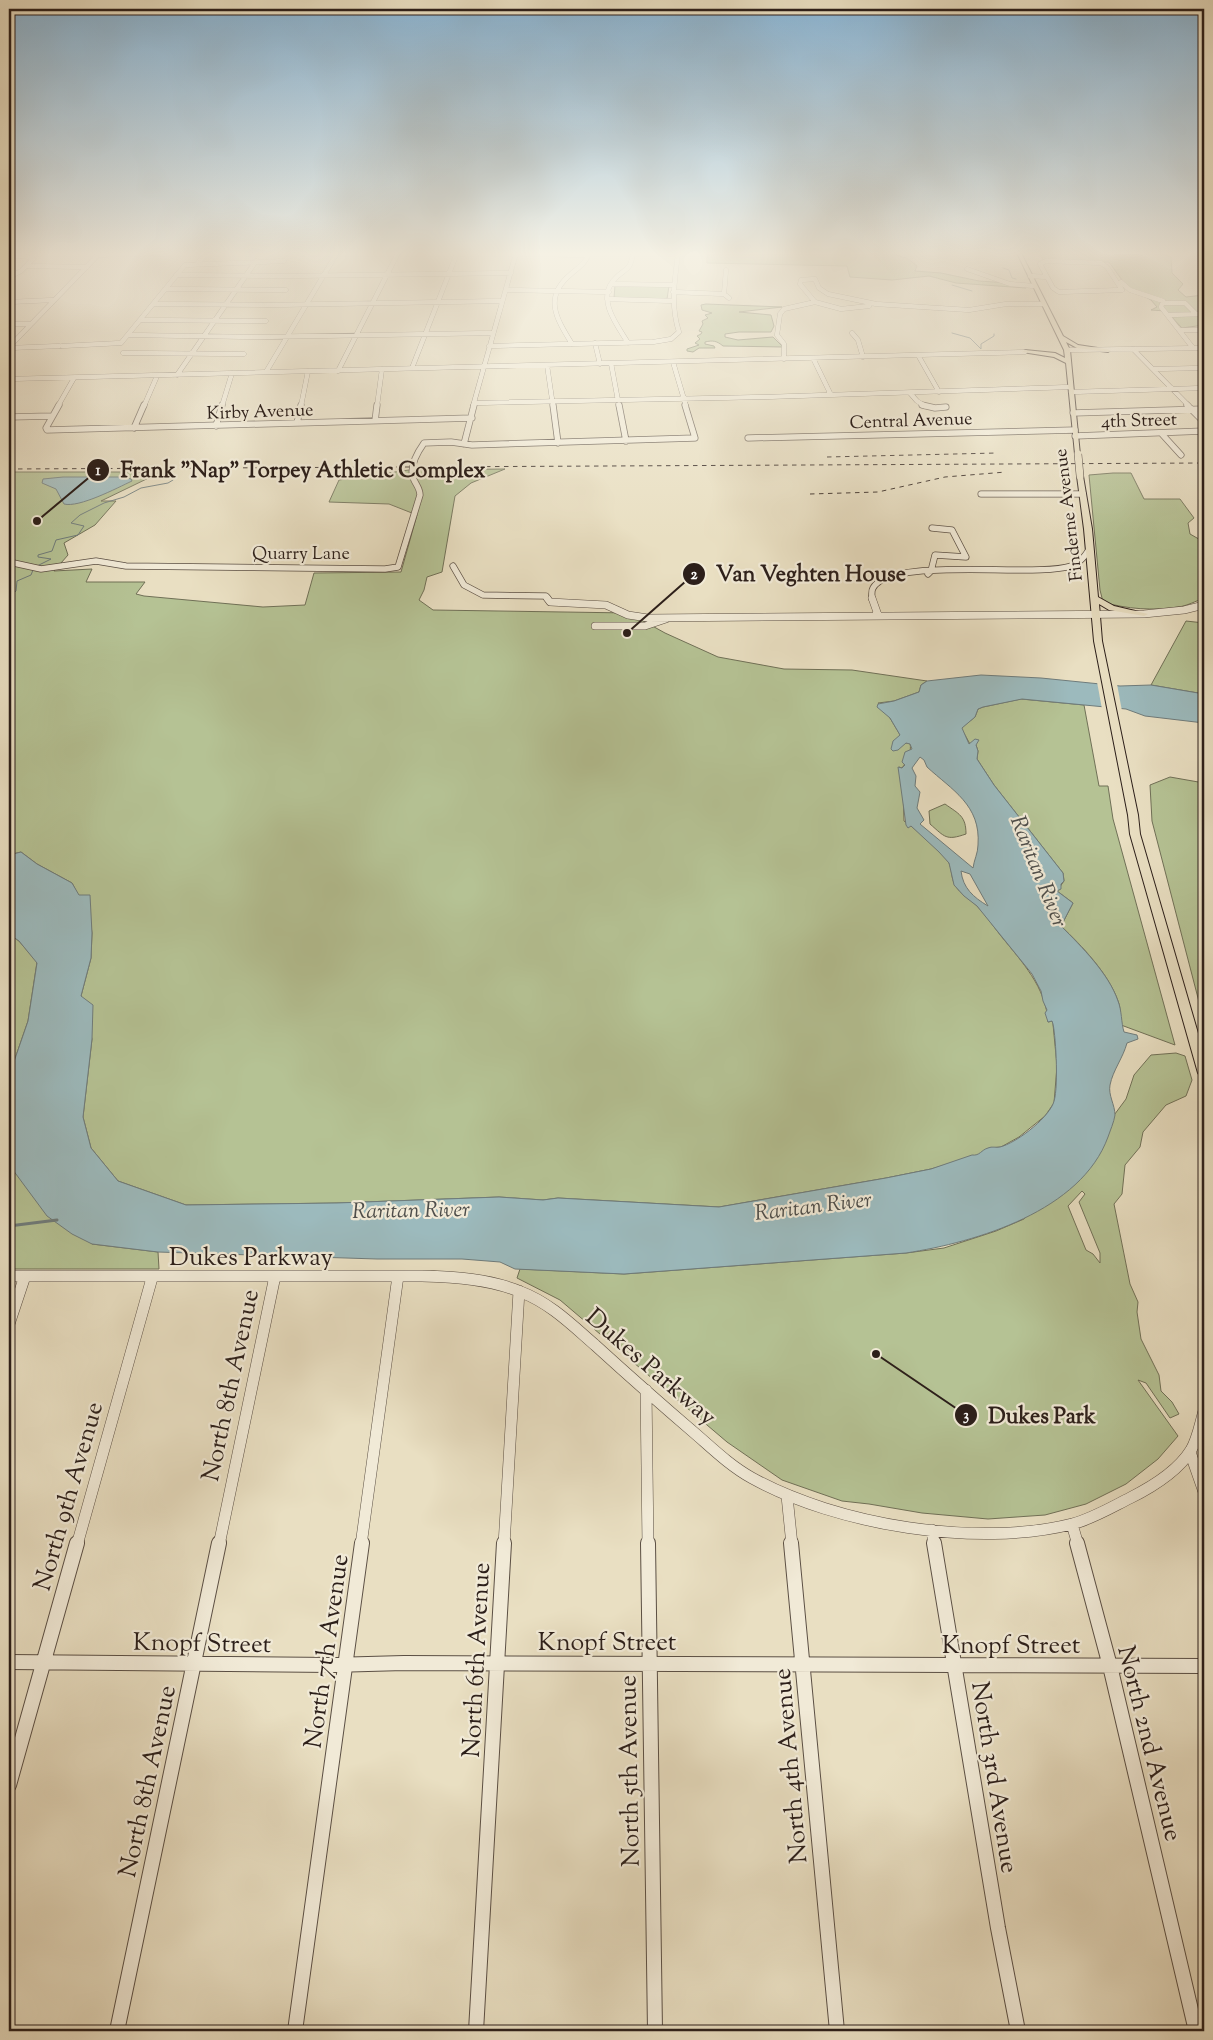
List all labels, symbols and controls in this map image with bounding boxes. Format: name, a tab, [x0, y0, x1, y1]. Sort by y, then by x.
street label: Kirby Avenue	[206, 398, 314, 428]
street label: Central Avenue	[849, 407, 973, 437]
street label: 4th Street	[1101, 408, 1177, 436]
street label: Finderne Avenue	[1049, 447, 1091, 582]
callout: Frank "Nap" Torpey Athletic Complex	[85, 451, 495, 488]
text: Frank "Nap" Torpey Athletic Complex	[120, 456, 486, 488]
text: 1	[95, 461, 101, 482]
street label: Quarry Lane	[252, 542, 350, 568]
callout: Van Veghten House	[681, 555, 916, 592]
text: Van Veghten House	[716, 560, 906, 592]
text: 2	[690, 565, 698, 586]
water label: Raritan River	[1000, 811, 1074, 933]
water label: Raritan River	[753, 1185, 874, 1231]
water label: Raritan River	[352, 1195, 470, 1229]
street label: Dukes Parkway	[169, 1241, 333, 1277]
street label: North 8th Avenue	[194, 1286, 270, 1485]
street label: Dukes Parkway	[576, 1301, 724, 1436]
callout: Dukes Park	[954, 1397, 1106, 1434]
street label: North 9th Avenue	[26, 1398, 114, 1596]
text: Dukes Park	[988, 1402, 1096, 1434]
text: 3	[963, 1406, 969, 1427]
street label: North 7th Avenue	[297, 1552, 359, 1751]
street label: North 6th Avenue	[455, 1562, 501, 1759]
street label: Knopf Street	[132, 1626, 272, 1664]
street label: Knopf Street	[538, 1626, 677, 1662]
street label: Knopf Street	[942, 1629, 1081, 1665]
street label: North 2nd Avenue	[1106, 1642, 1190, 1845]
street label: North 4th Avenue	[766, 1667, 818, 1865]
street label: North 5th Avenue	[611, 1675, 651, 1867]
street label: North 3rd Avenue	[960, 1679, 1026, 1876]
street label: North 8th Avenue	[111, 1682, 187, 1881]

